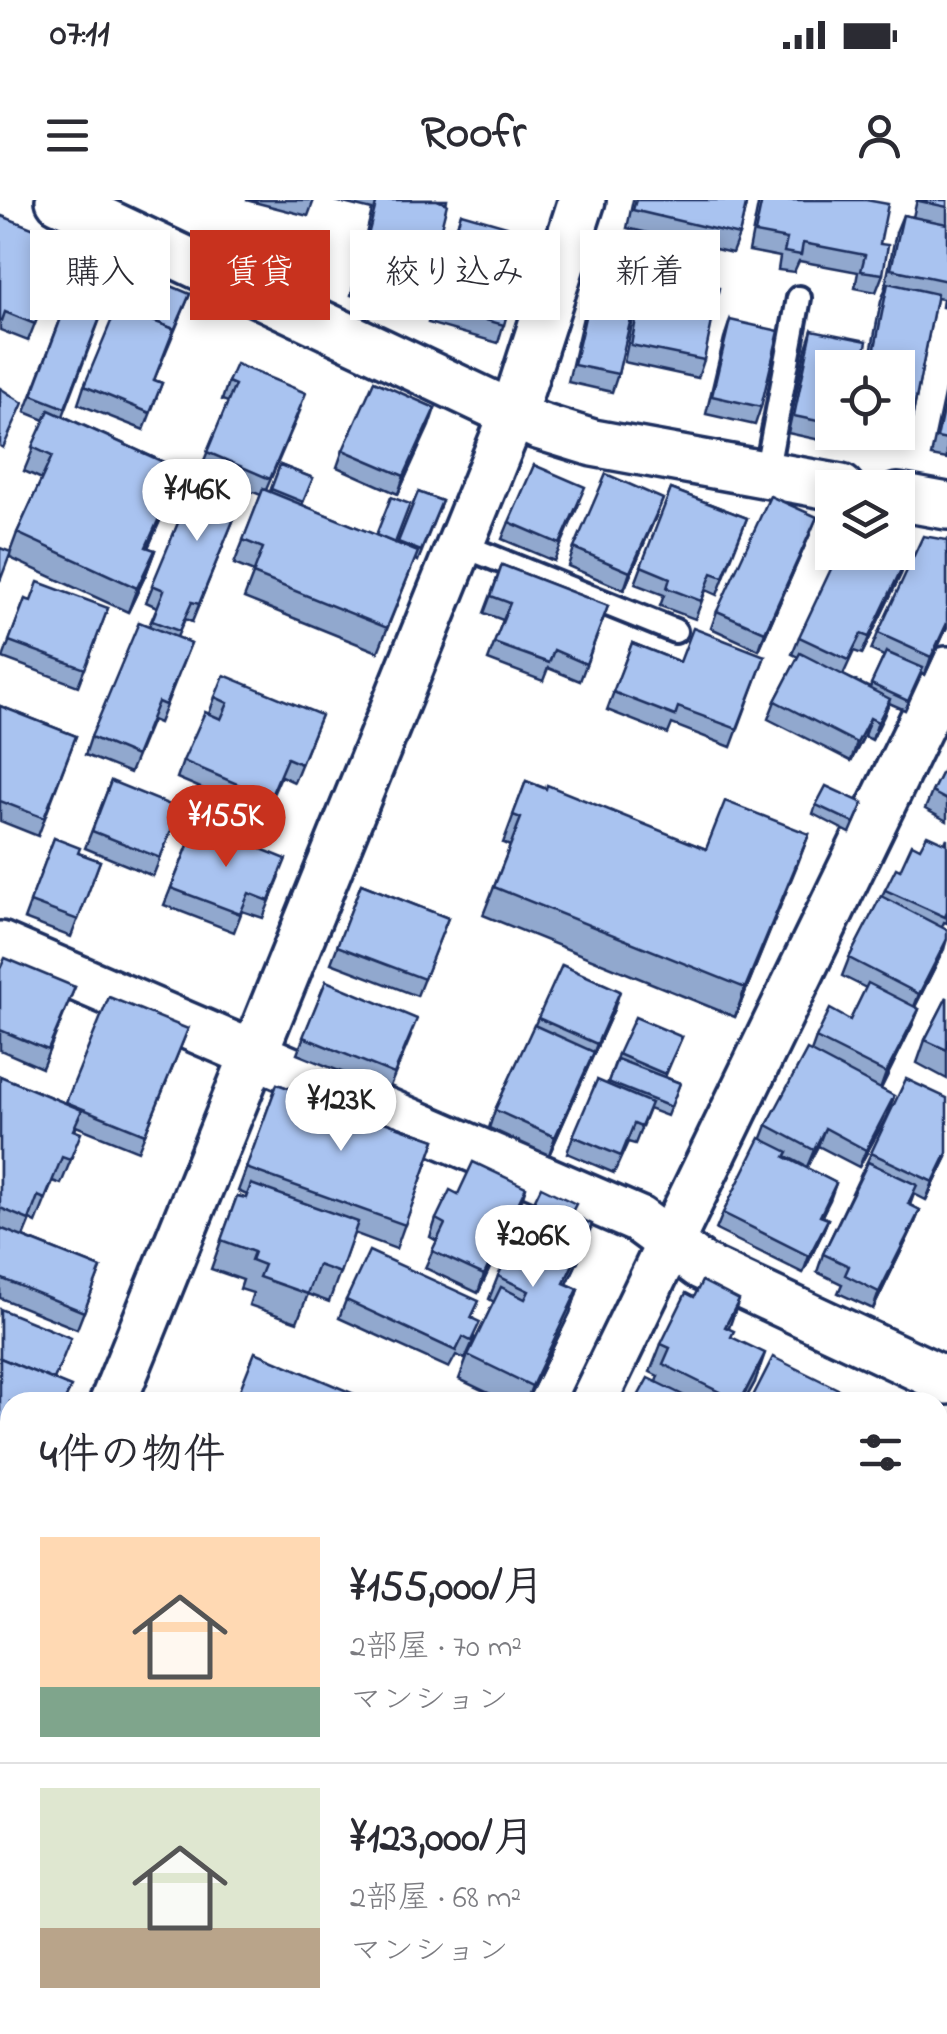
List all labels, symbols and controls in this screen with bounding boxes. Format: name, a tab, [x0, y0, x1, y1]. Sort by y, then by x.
text: 07:11	[50, 7, 109, 63]
text: Roofr	[421, 102, 526, 168]
icon: menu	[40, 108, 95, 163]
icon: person	[852, 108, 907, 163]
chip: 購入	[30, 230, 170, 320]
chip: 賃貸	[190, 230, 330, 320]
chip: 絞り込み	[350, 230, 560, 320]
chip: 新着	[580, 230, 720, 320]
map controls	[815, 350, 915, 570]
button: locate	[815, 350, 915, 450]
pin: ¥146K	[127, 459, 267, 544]
text: ¥146K	[164, 468, 230, 515]
button: layers	[815, 470, 915, 570]
pin: ¥155K	[156, 785, 296, 870]
text: ¥155K	[189, 794, 263, 841]
pin: ¥123K	[271, 1069, 411, 1154]
text: ¥123K	[307, 1078, 375, 1125]
pin: ¥206K	[463, 1205, 603, 1290]
text: ¥206K	[497, 1214, 569, 1261]
icon: filters	[853, 1425, 908, 1480]
text: 4件の物件	[40, 1426, 225, 1487]
text: ¥155,000/月	[350, 1558, 544, 1619]
icon: home	[120, 1577, 240, 1697]
text: 2部屋 · 70 m²	[350, 1625, 522, 1672]
text: マンション	[350, 1678, 509, 1725]
text: ¥123,000/月	[350, 1809, 535, 1870]
icon: home	[120, 1828, 240, 1948]
text: 2部屋 · 68 m²	[350, 1876, 521, 1923]
text: マンション	[350, 1929, 509, 1976]

